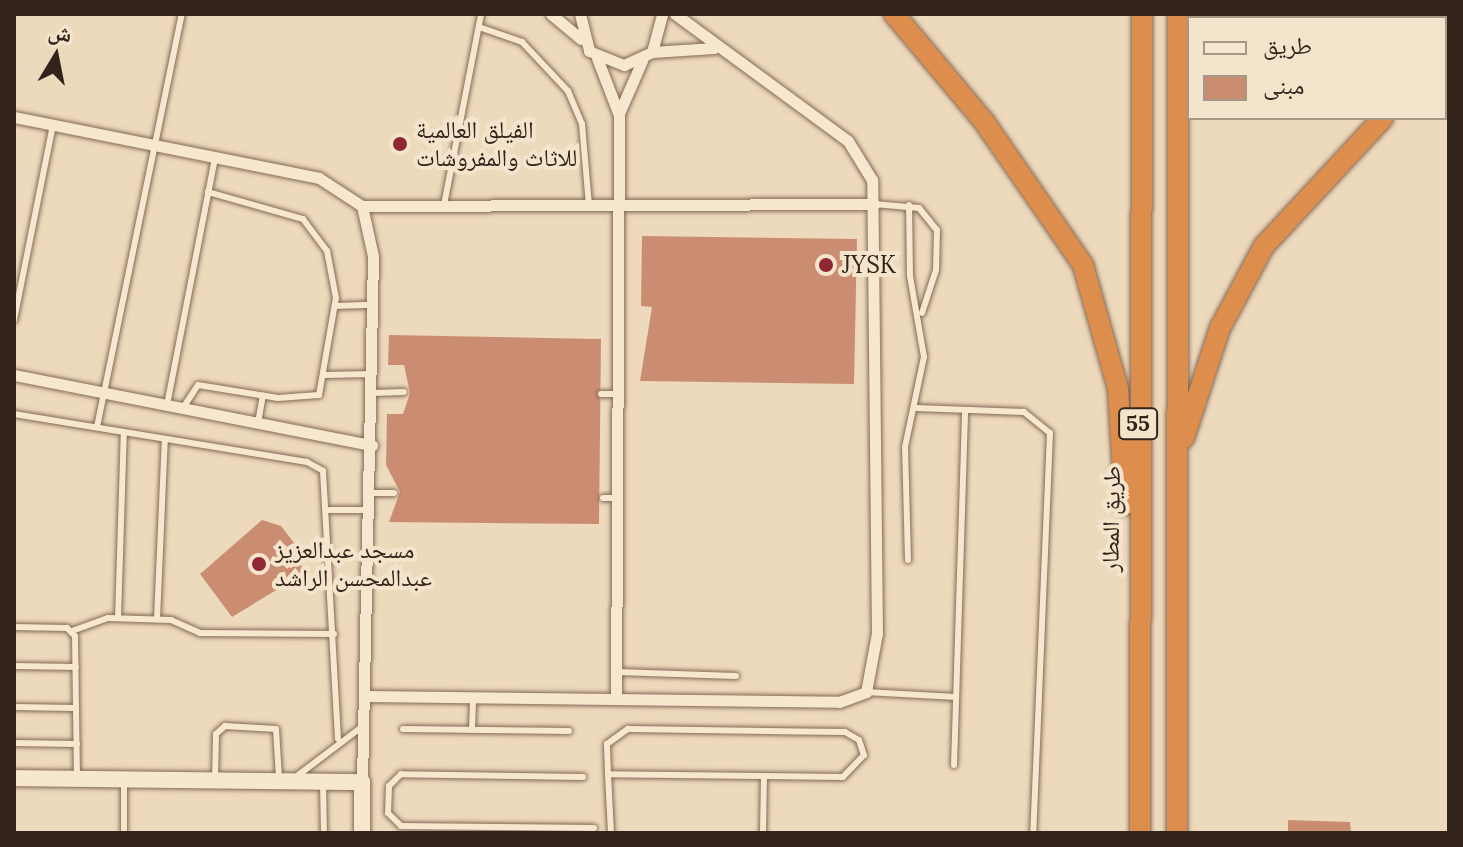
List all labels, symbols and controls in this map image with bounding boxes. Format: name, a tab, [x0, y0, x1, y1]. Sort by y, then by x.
north arrow	[16, 16, 96, 96]
legend	[1187, 16, 1447, 120]
text: ش	[46, 17, 74, 48]
text: طريق	[1263, 30, 1312, 61]
text: مبنى	[1263, 70, 1304, 101]
place label: الفيلق العالمية للاثاث والمفروشات	[416, 116, 577, 172]
marker: الفيلق العالمية للاثاث والمفروشات	[391, 135, 409, 153]
place label: JYSK	[842, 251, 896, 279]
marker: JYSK	[817, 256, 835, 274]
road number: 55	[1118, 406, 1158, 442]
street label: طريق المطار	[1096, 465, 1126, 573]
place label: مسجد عبدالعزيز عبدالمحسن الراشد	[275, 536, 432, 592]
marker: مسجد عبدالعزيز عبدالمحسن الراشد	[250, 555, 268, 573]

